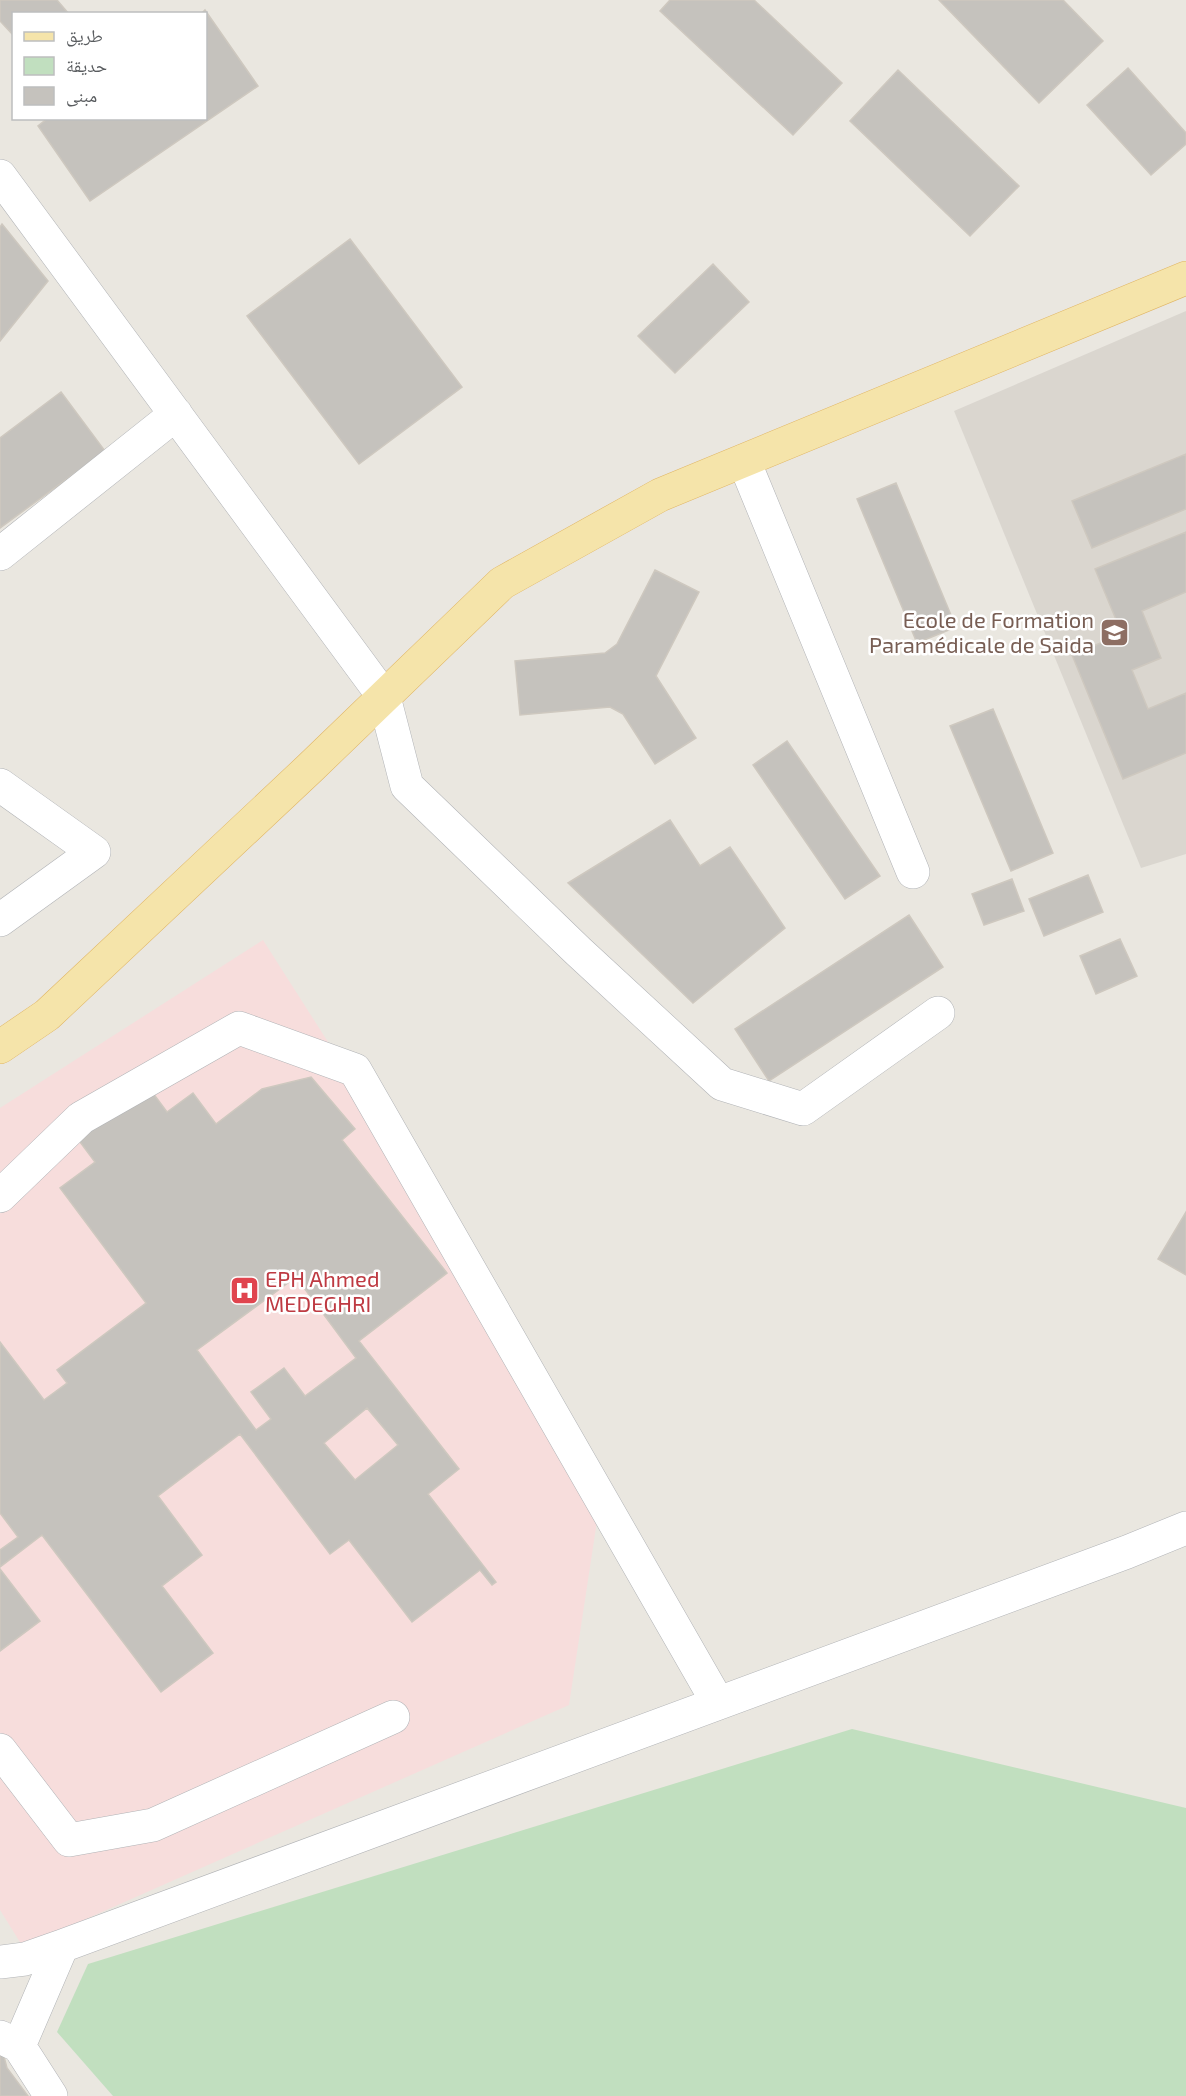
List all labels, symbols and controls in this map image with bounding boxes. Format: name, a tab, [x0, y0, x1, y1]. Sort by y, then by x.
legend	[12, 12, 207, 120]
text: طريق	[66, 24, 103, 47]
text: حديقة	[66, 54, 107, 76]
text: مبنى	[66, 84, 97, 107]
place label: Ecole de Formation Paramédicale de Saida	[869, 606, 1094, 657]
school or university icon: Ecole de Formation Paramédicale de Saida	[1099, 616, 1131, 648]
place label: EPH Ahmed MEDEGHRI	[265, 1265, 380, 1316]
hospital icon: EPH Ahmed MEDEGHRI	[228, 1275, 260, 1307]

